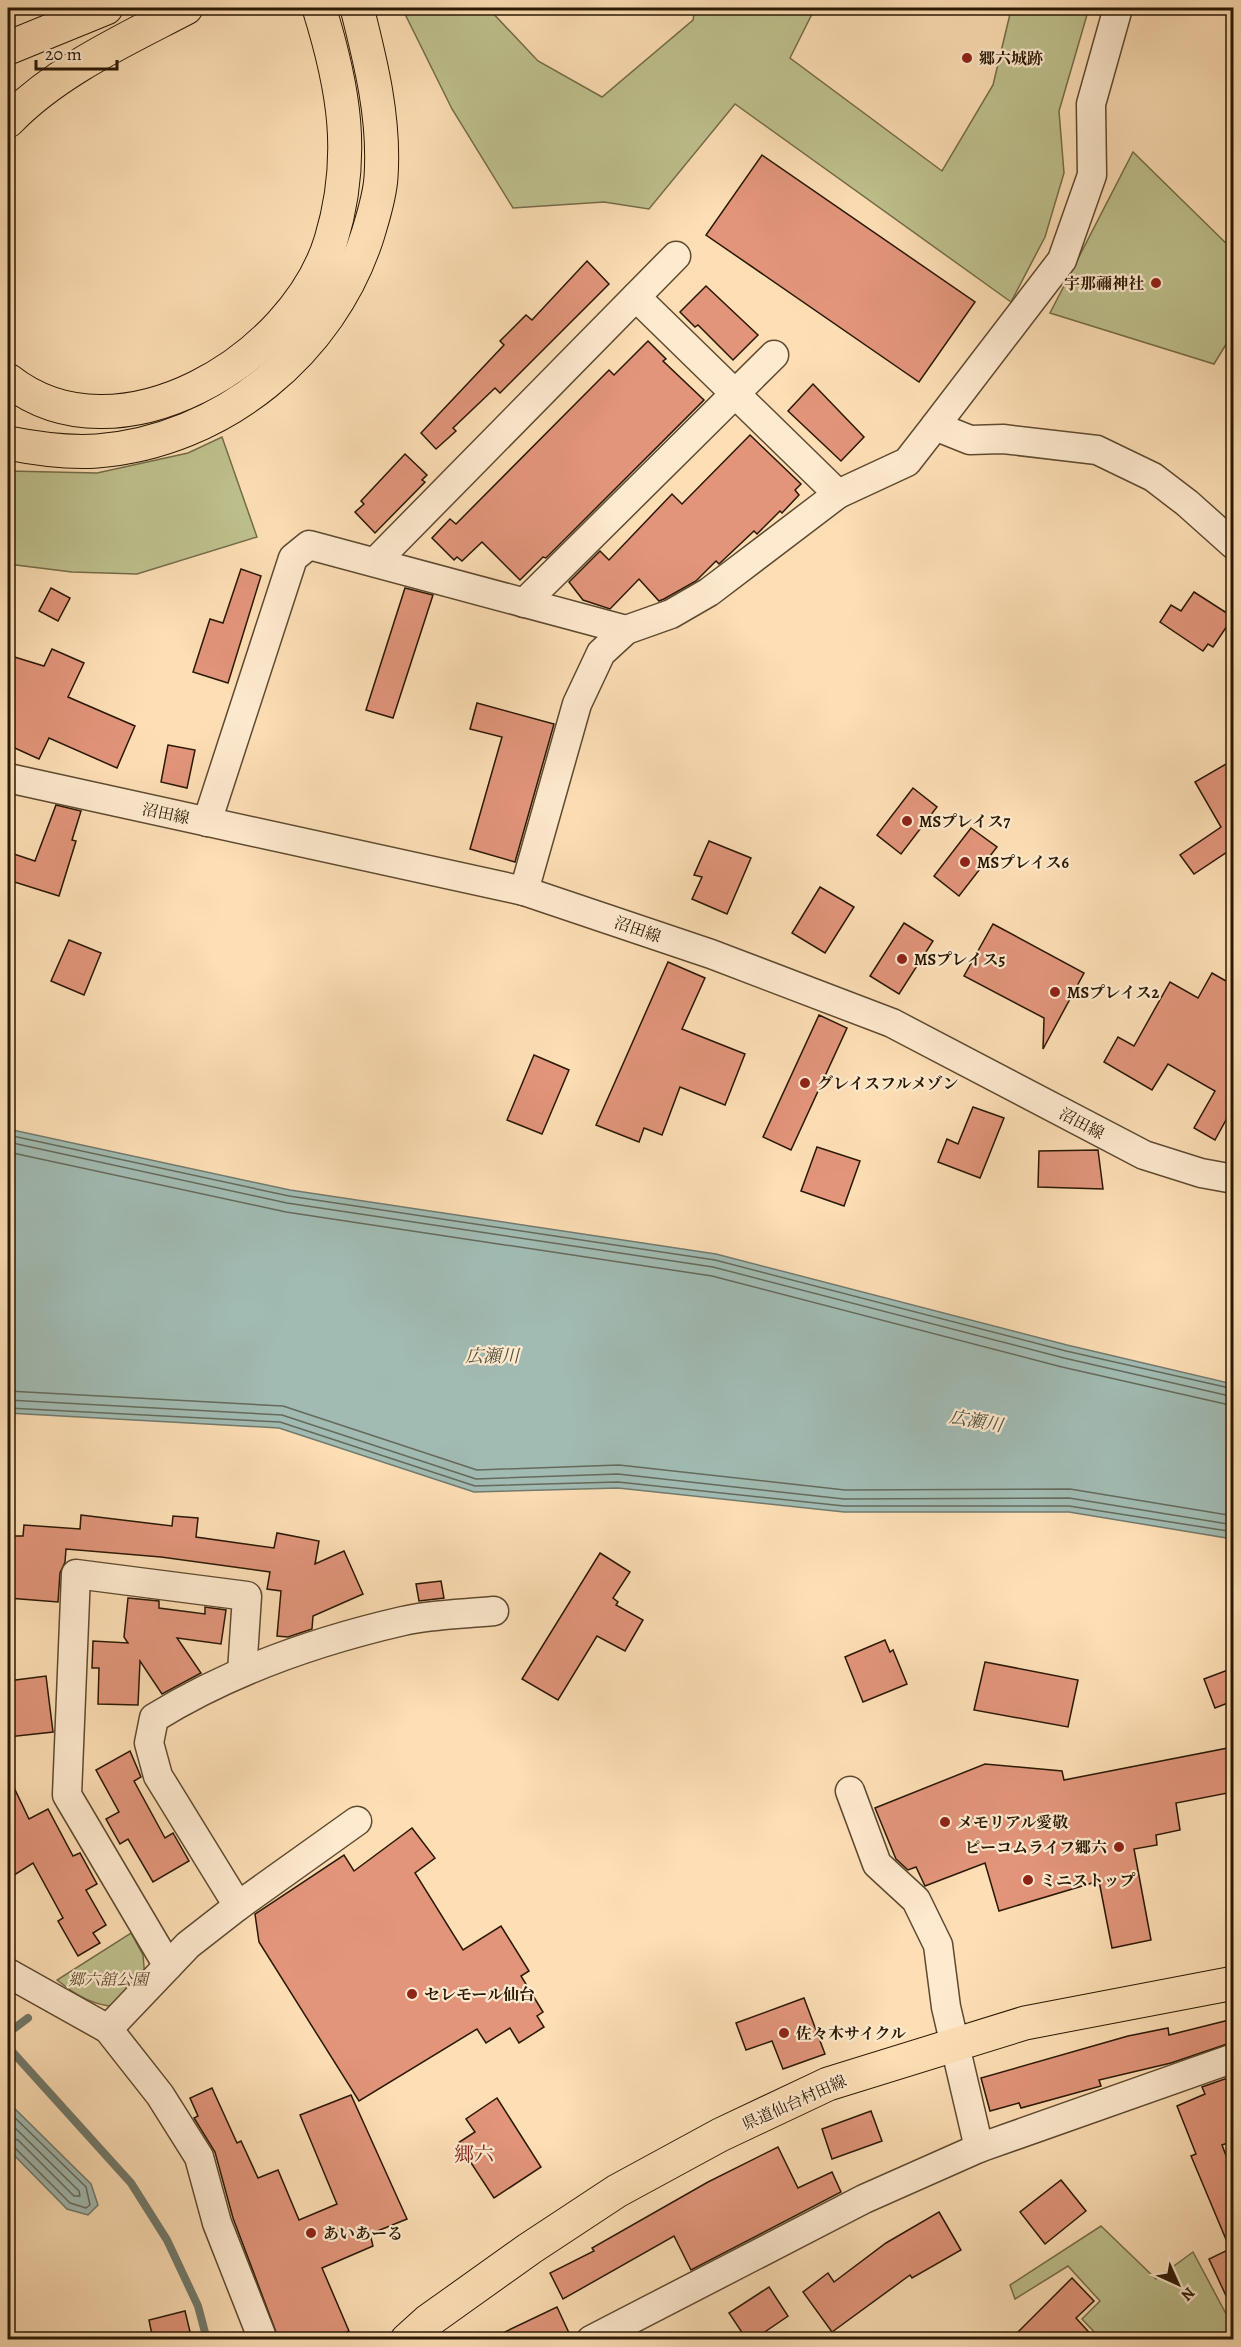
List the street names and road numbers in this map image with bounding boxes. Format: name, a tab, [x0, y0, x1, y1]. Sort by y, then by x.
street label: 沼田線	[140, 798, 192, 830]
street label: 沼田線	[611, 912, 664, 948]
street label: 沼田線	[1055, 1103, 1108, 1145]
street label: 県道仙台村田線	[739, 2070, 850, 2136]

